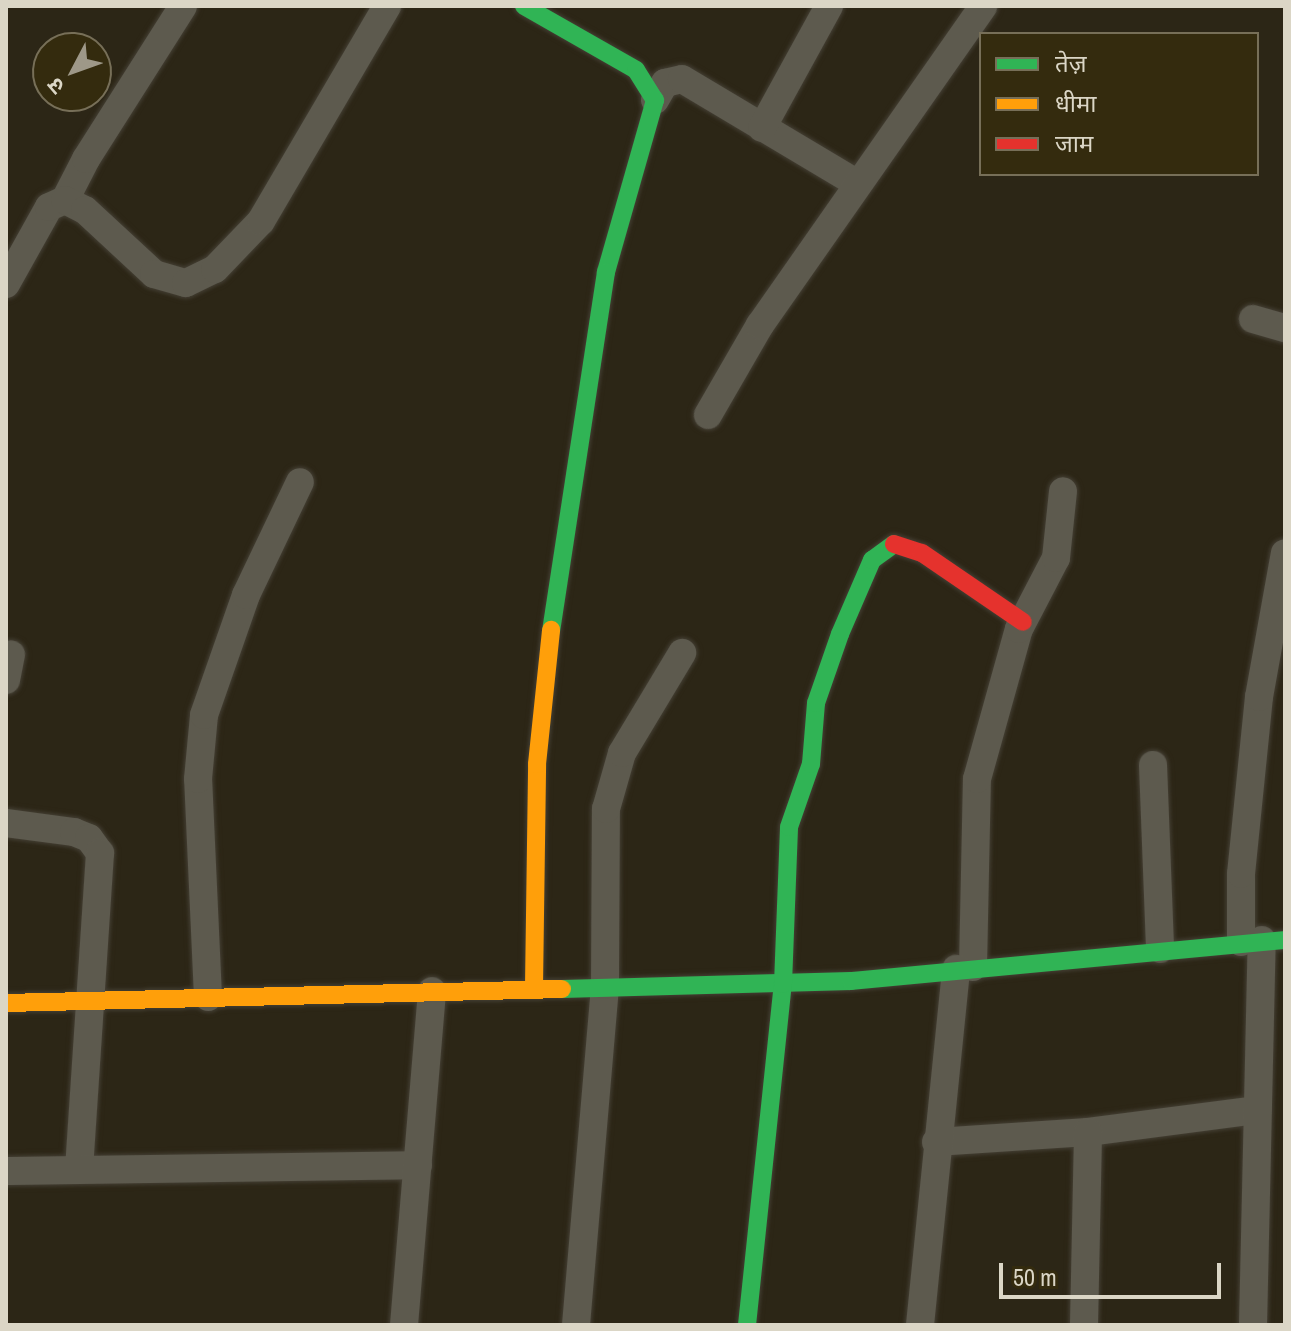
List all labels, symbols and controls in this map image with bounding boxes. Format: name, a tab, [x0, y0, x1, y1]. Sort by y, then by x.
north arrow	[32, 32, 112, 112]
legend	[979, 32, 1259, 176]
text: तेज़	[1055, 47, 1087, 79]
text: उ	[40, 72, 71, 101]
text: धीमा	[1055, 87, 1097, 119]
text: जाम	[1055, 127, 1093, 159]
scale bar	[1003, 1247, 1225, 1297]
text: 50 m	[1013, 1261, 1057, 1293]

